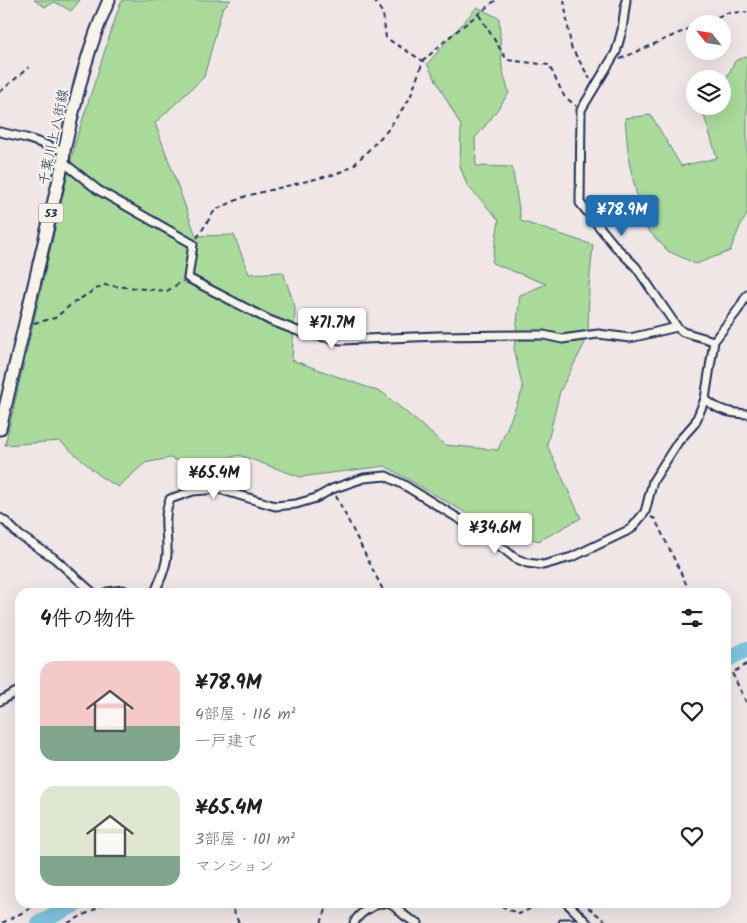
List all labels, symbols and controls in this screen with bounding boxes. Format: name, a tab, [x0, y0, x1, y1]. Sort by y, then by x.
north arrow	[686, 15, 731, 60]
map controls	[686, 15, 731, 115]
button: layers	[686, 70, 731, 115]
street label: 千葉川上八街線	[33, 87, 75, 187]
pin: ¥78.9M	[581, 194, 663, 237]
text: ¥78.9M	[597, 198, 647, 223]
road number: 53	[38, 204, 64, 222]
pin: ¥71.7M	[291, 308, 373, 350]
text: ¥71.7M	[309, 311, 355, 336]
pin: ¥65.4M	[173, 458, 255, 500]
text: ¥65.4M	[188, 461, 240, 486]
pin: ¥34.6M	[454, 512, 536, 555]
text: ¥34.6M	[469, 516, 521, 541]
text: 4件の物件	[40, 603, 135, 636]
icon: filters	[678, 604, 706, 632]
text: ¥78.9M	[195, 667, 262, 700]
icon: home	[80, 681, 140, 741]
icon: heart	[678, 697, 706, 725]
text: 4部屋 · 116 m²	[195, 702, 295, 727]
text: 一戸建て	[195, 729, 259, 754]
text: ¥65.4M	[195, 792, 262, 825]
icon: home	[80, 806, 140, 866]
icon: heart	[678, 822, 706, 850]
text: 3部屋 · 101 m²	[195, 827, 295, 852]
text: マンション	[195, 854, 274, 879]

